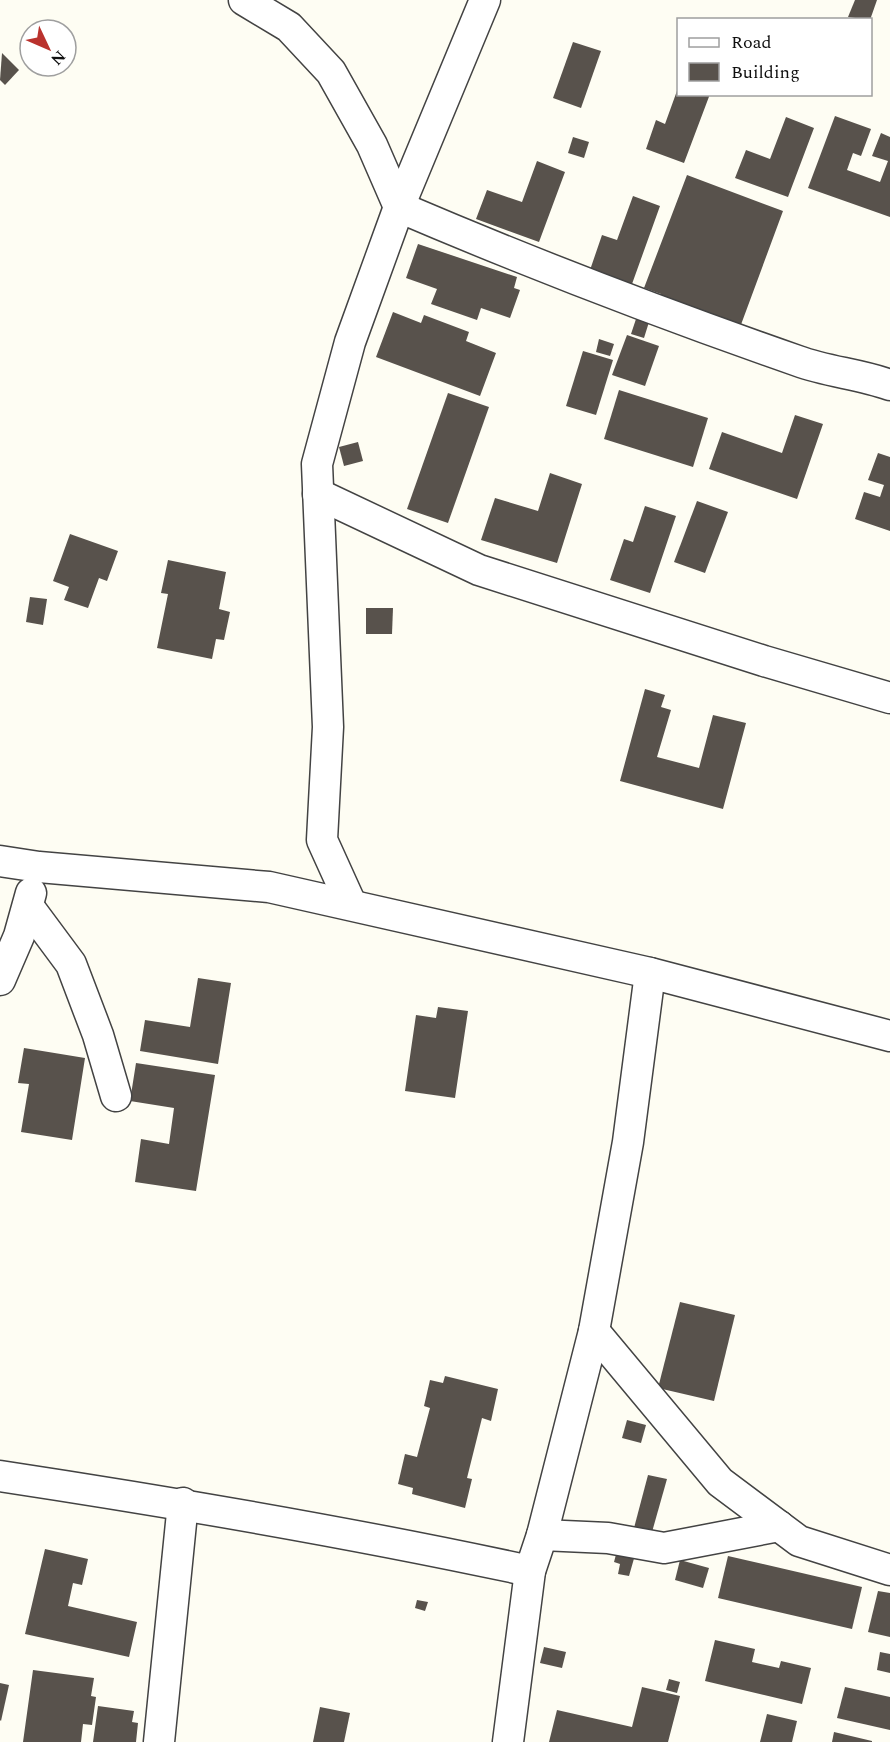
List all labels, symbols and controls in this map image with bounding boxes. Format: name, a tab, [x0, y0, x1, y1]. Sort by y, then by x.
north arrow	[18, 18, 78, 78]
legend	[677, 18, 872, 96]
text: Road	[731, 29, 772, 56]
text: N	[45, 45, 71, 71]
text: Building	[731, 59, 800, 86]

